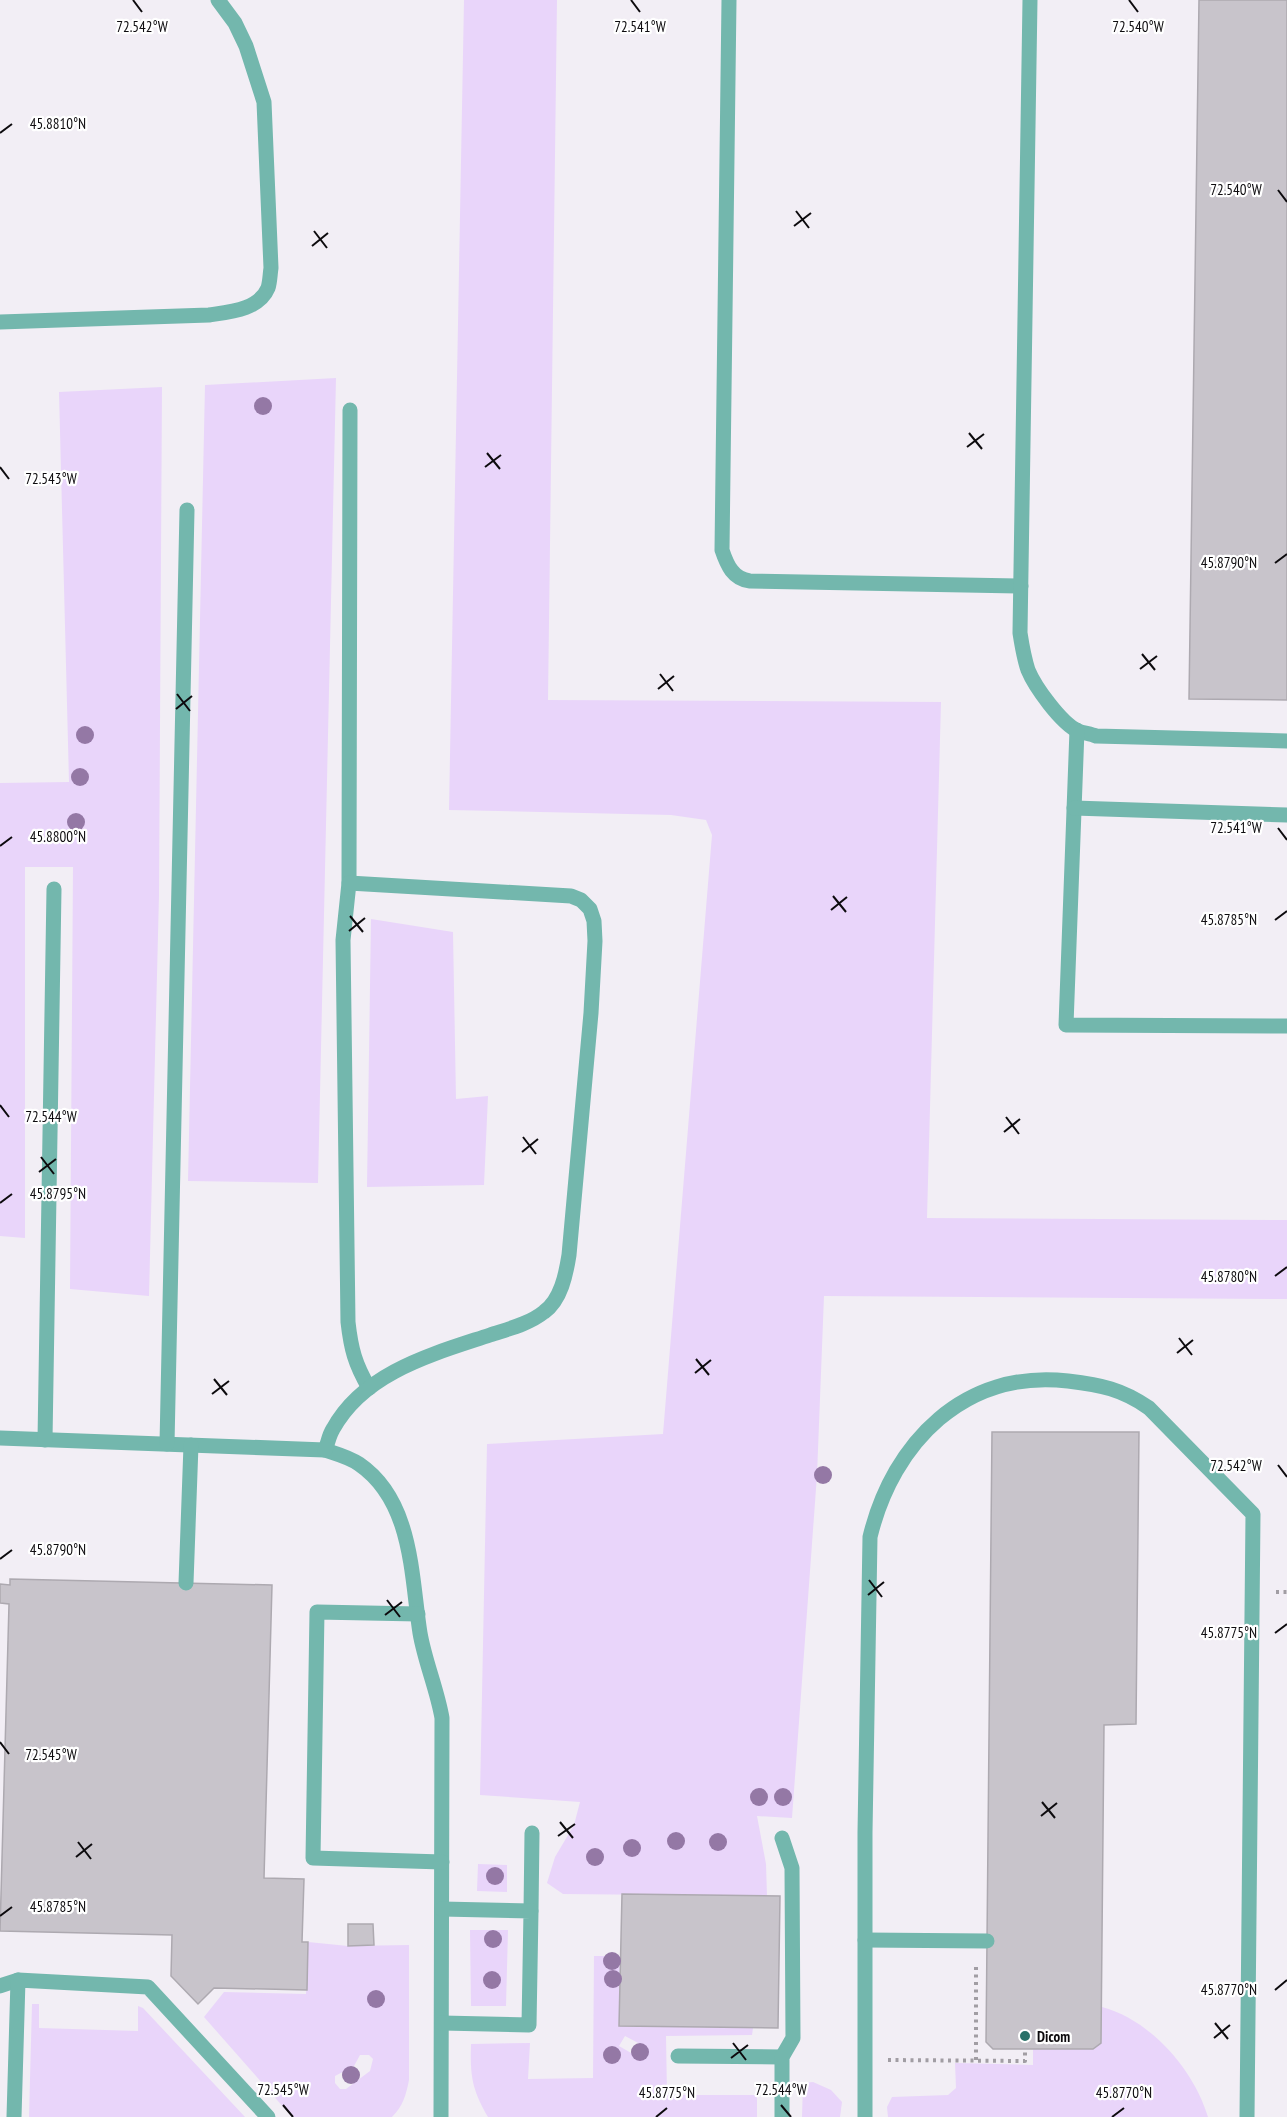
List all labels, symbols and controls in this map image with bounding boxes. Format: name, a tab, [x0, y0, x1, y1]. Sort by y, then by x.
text: 72.542°W	[116, 17, 168, 36]
text: 72.541°W	[614, 17, 666, 36]
text: 72.540°W	[1112, 17, 1164, 36]
text: 45.8810°N	[30, 114, 86, 133]
text: 72.540°W	[1210, 180, 1262, 199]
text: 72.543°W	[25, 469, 77, 488]
text: 45.8790°N	[1201, 553, 1257, 572]
text: 72.541°W	[1210, 818, 1262, 837]
text: 45.8800°N	[30, 827, 86, 846]
text: 45.8785°N	[1201, 910, 1257, 929]
text: 72.544°W	[25, 1107, 77, 1126]
text: 45.8795°N	[30, 1184, 86, 1203]
text: 45.8780°N	[1201, 1267, 1257, 1286]
text: 72.542°W	[1210, 1456, 1262, 1475]
text: 45.8790°N	[30, 1540, 86, 1559]
text: 45.8775°N	[1201, 1623, 1257, 1642]
text: 72.545°W	[25, 1745, 77, 1764]
text: 45.8785°N	[30, 1897, 86, 1916]
text: 45.8770°N	[1201, 1980, 1257, 1999]
place label: Dicom	[1037, 2027, 1070, 2046]
marker: Dicom	[1018, 2029, 1032, 2043]
text: 72.545°W	[257, 2080, 309, 2099]
text: 72.544°W	[755, 2080, 807, 2099]
text: 45.8775°N	[639, 2083, 695, 2102]
text: 45.8770°N	[1096, 2083, 1152, 2102]

